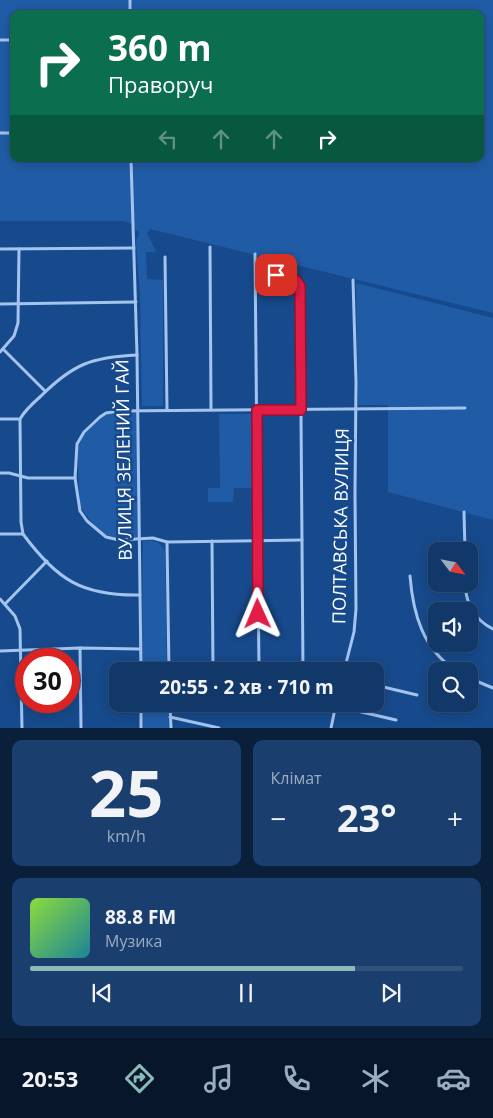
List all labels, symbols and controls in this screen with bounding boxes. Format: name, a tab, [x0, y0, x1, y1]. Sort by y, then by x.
text: 360 m	[108, 24, 212, 71]
icon: right	[25, 30, 90, 95]
text: Праворуч	[108, 69, 213, 99]
icon: left	[154, 125, 182, 153]
icon: ahead	[207, 125, 235, 153]
icon: ahead	[260, 125, 288, 153]
icon: right	[313, 125, 341, 153]
pin	[255, 254, 297, 296]
icon: arrive	[262, 261, 290, 289]
street label: ВУЛИЦЯ ЗЕЛЕНИЙ ГАЙ	[109, 359, 137, 561]
street label: ПОЛТАВСЬКА ВУЛИЦЯ	[326, 428, 354, 624]
north arrow	[428, 542, 478, 592]
map controls	[428, 542, 478, 712]
position arrow	[231, 587, 283, 639]
button: sound	[428, 602, 478, 652]
speed limit sign: 30	[15, 648, 80, 713]
button: search	[428, 662, 478, 712]
text: 20:55 · 2 хв · 710 m	[159, 674, 334, 700]
text: 25	[89, 748, 163, 836]
text: Клімат	[271, 767, 322, 789]
text: 23°	[337, 791, 397, 843]
text: −	[271, 799, 287, 837]
text: +	[447, 799, 463, 837]
text: km/h	[107, 825, 146, 847]
text: 88.8 FM	[105, 904, 176, 930]
text: Музика	[105, 930, 162, 952]
icon: previous	[88, 979, 116, 1007]
icon: pause	[232, 979, 260, 1007]
icon: next	[377, 979, 405, 1007]
icon: directions	[122, 1061, 157, 1096]
icon: music	[201, 1061, 236, 1096]
icon: phone	[279, 1061, 314, 1096]
icon: climate	[358, 1061, 393, 1096]
icon: car	[436, 1061, 471, 1096]
text: 20:53	[22, 1063, 78, 1093]

